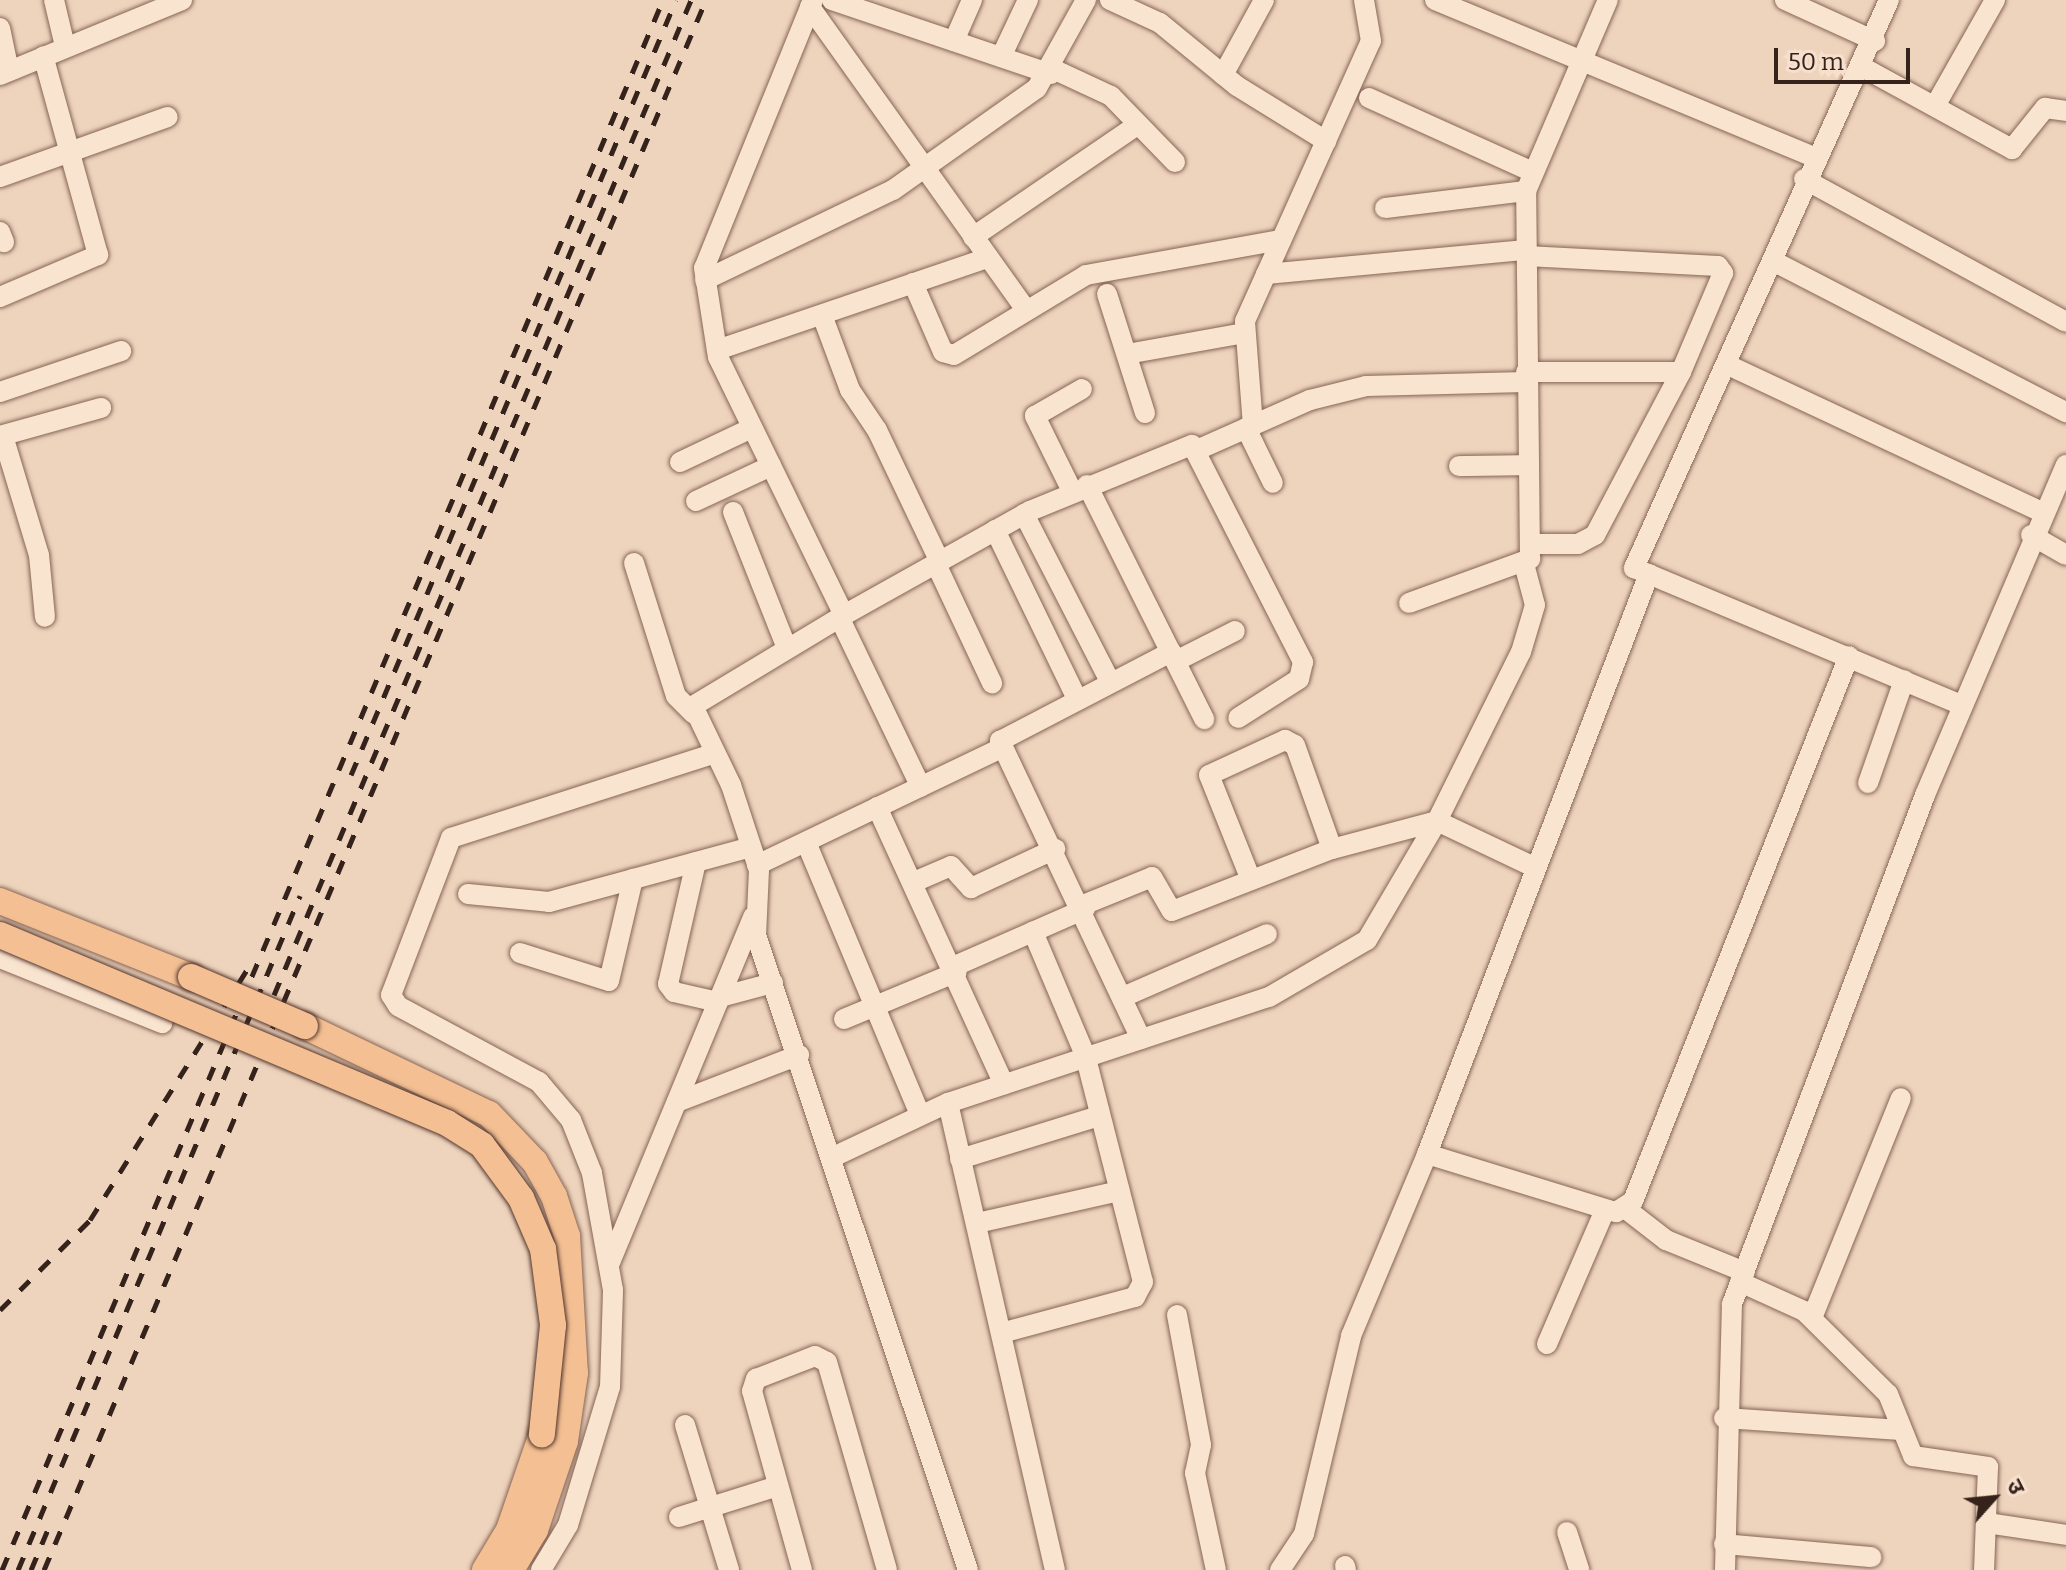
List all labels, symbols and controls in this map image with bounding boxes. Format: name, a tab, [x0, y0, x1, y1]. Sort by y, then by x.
scale bar	[1778, 32, 1914, 82]
text: 50 m	[1788, 48, 1844, 76]
north arrow	[1954, 1458, 2034, 1538]
text: उ	[2001, 1475, 2031, 1499]

